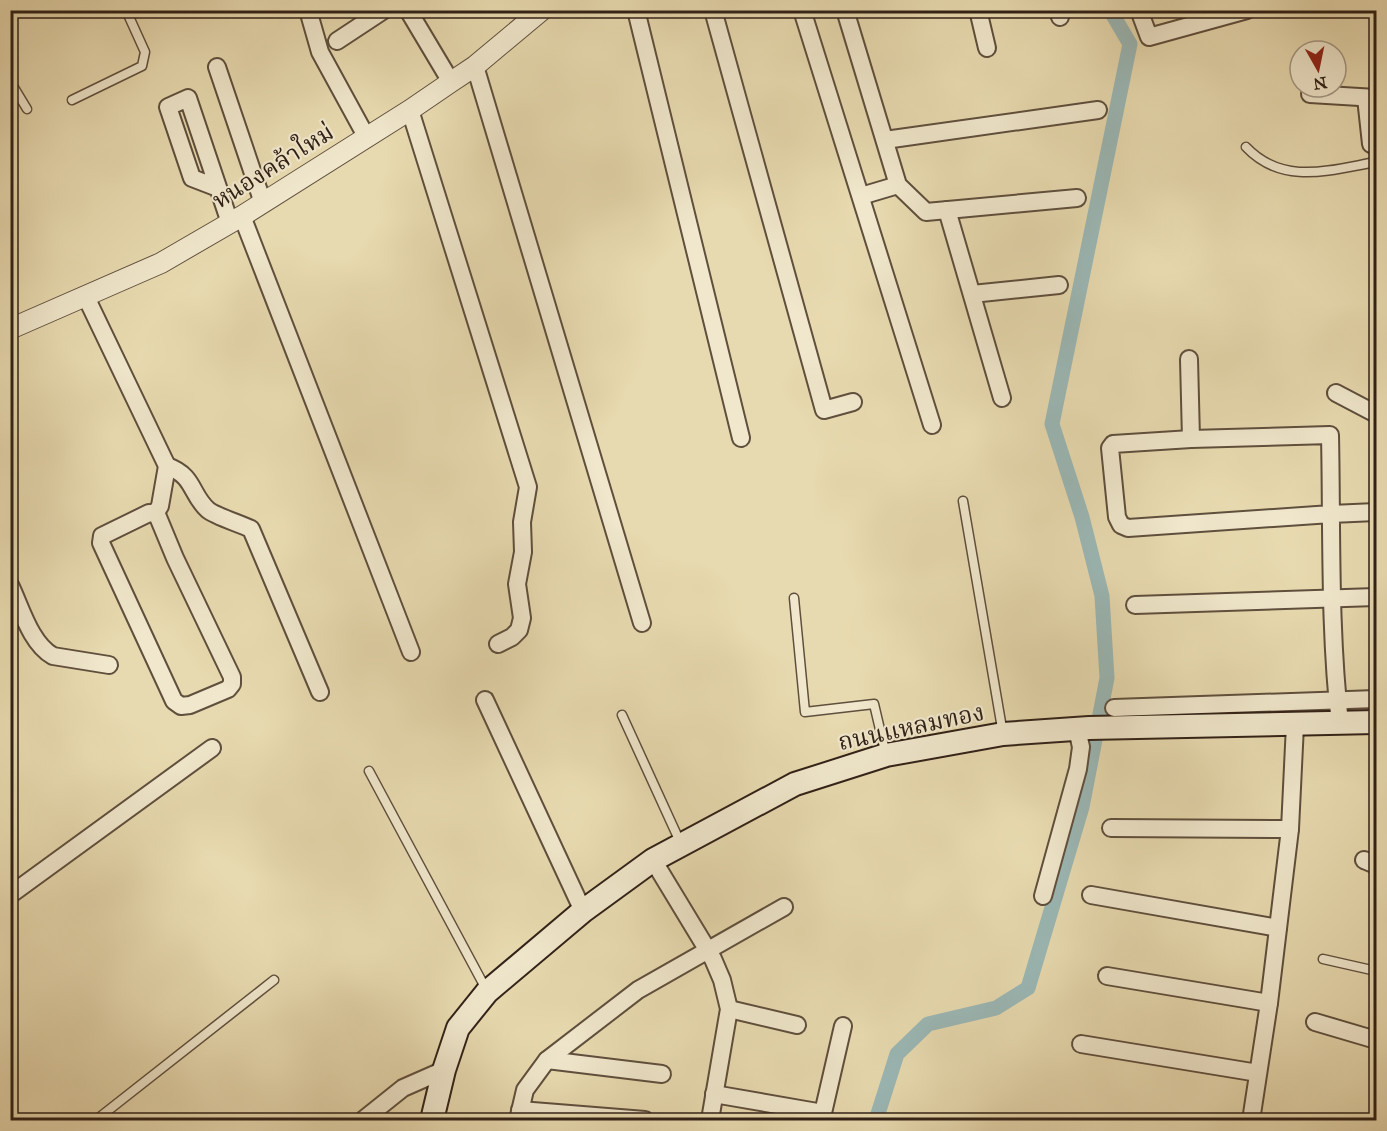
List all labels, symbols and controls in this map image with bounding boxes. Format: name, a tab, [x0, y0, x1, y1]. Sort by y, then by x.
north arrow	[1288, 39, 1348, 99]
text: N	[1312, 73, 1328, 94]
street label: หนองคล้าใหม่	[205, 114, 339, 215]
street label: ถนนแหลมทอง	[835, 697, 987, 757]

